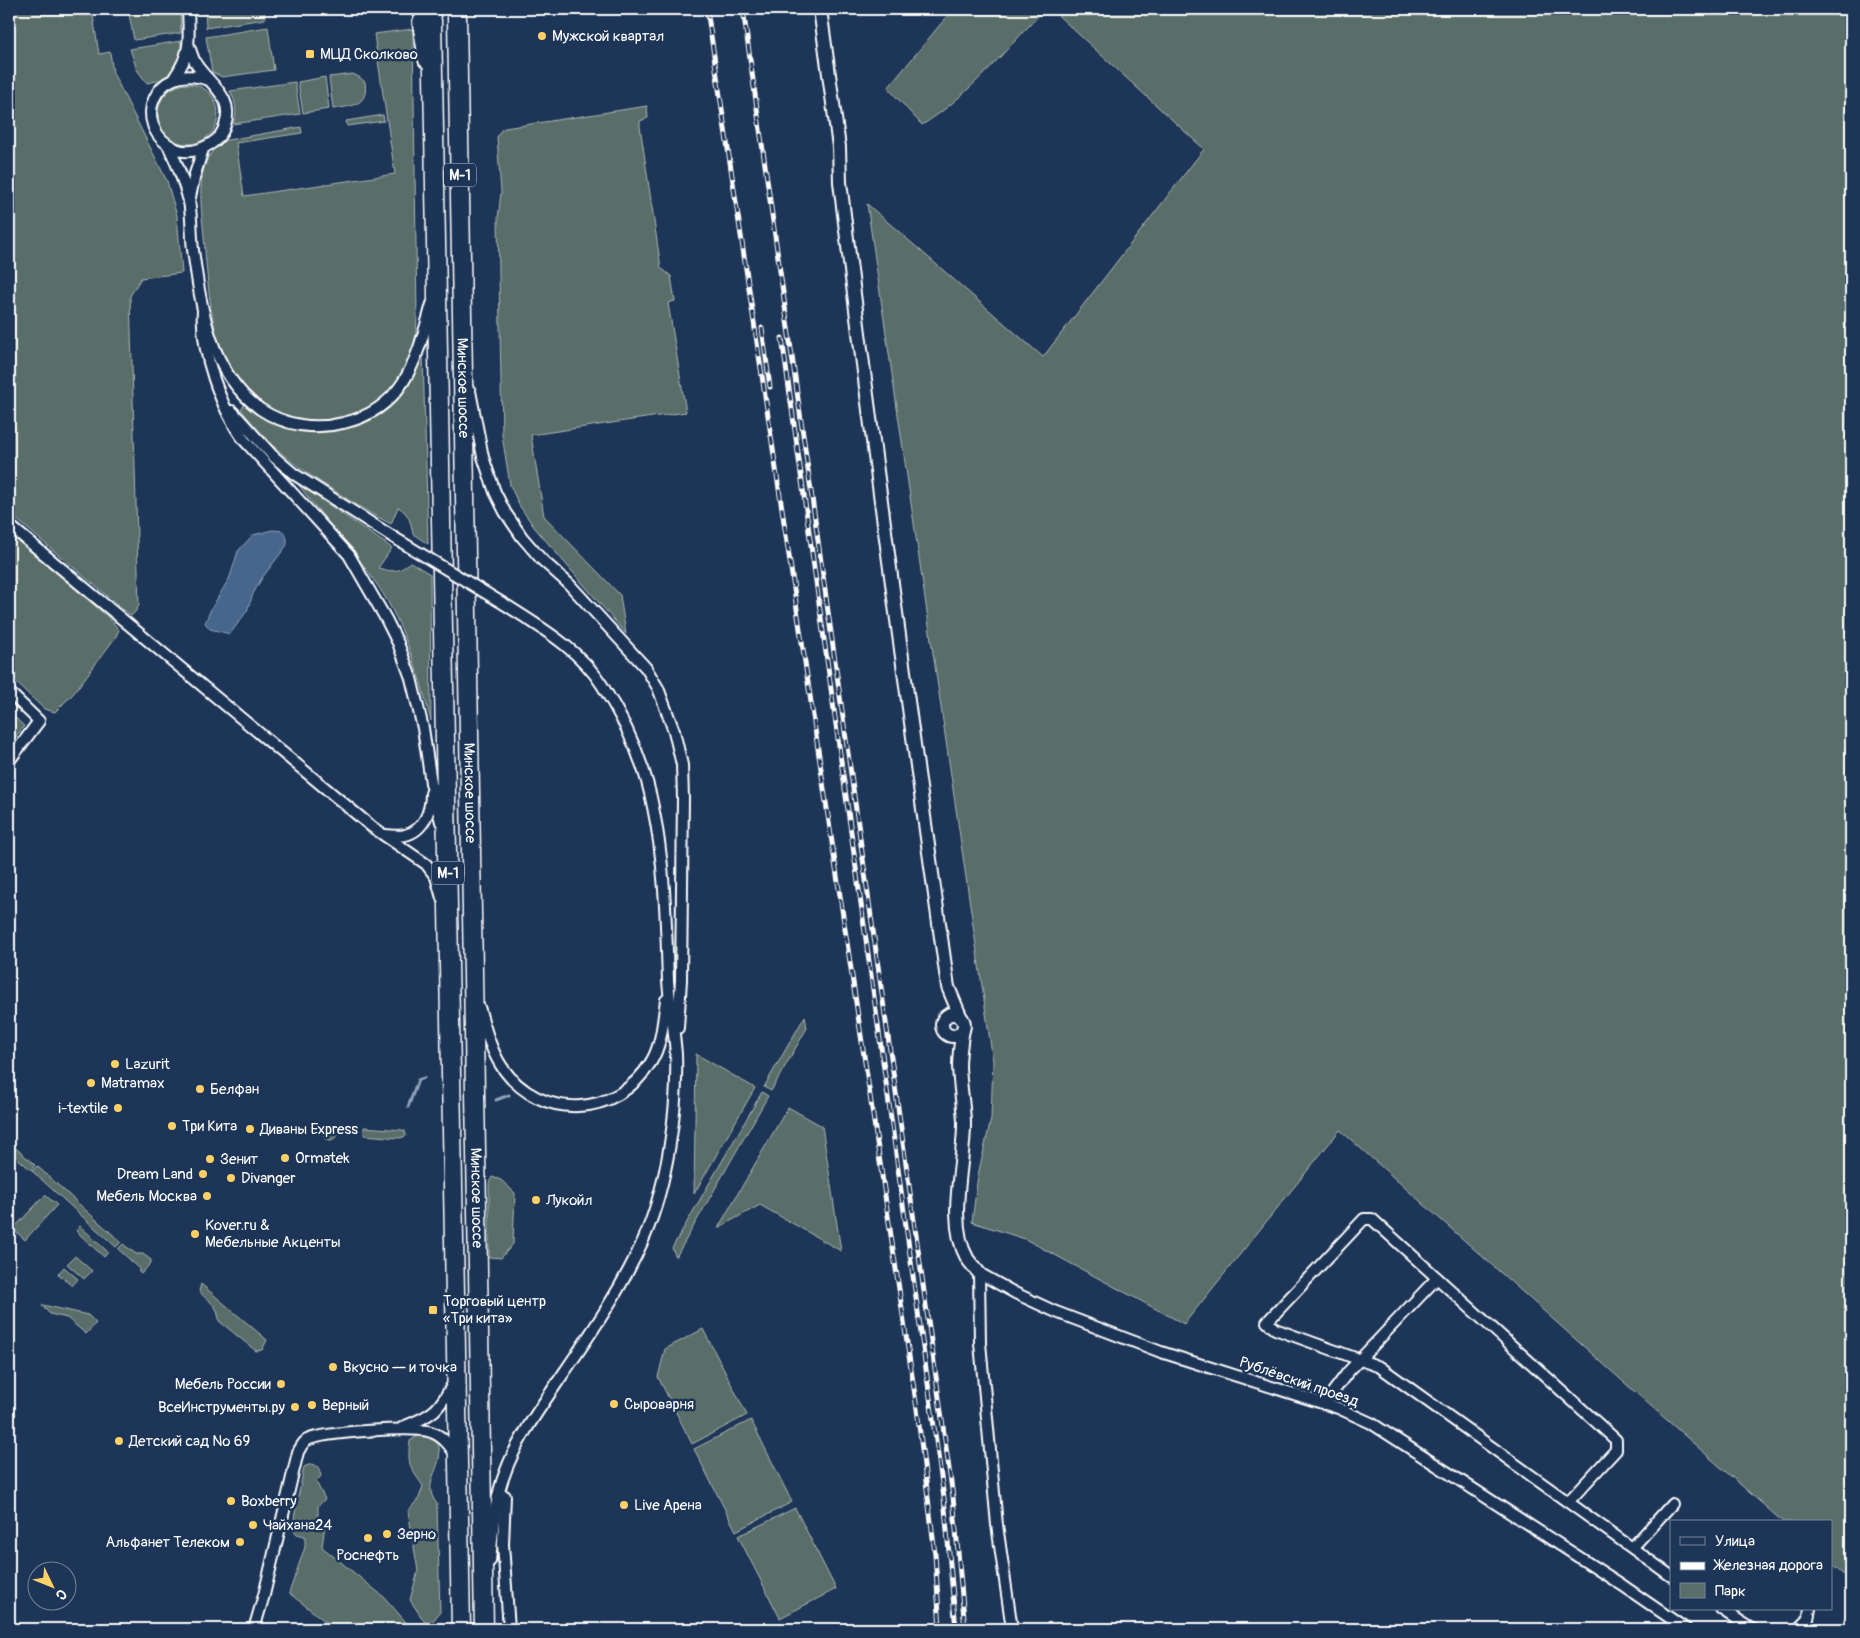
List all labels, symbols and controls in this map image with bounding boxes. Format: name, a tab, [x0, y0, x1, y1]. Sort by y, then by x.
place label: Мужской квартал	[552, 27, 664, 46]
marker: Мужской квартал	[536, 30, 548, 42]
place label: МЦД Сколково	[320, 45, 418, 64]
marker: МЦД Сколково	[304, 48, 316, 60]
road number: М-1	[444, 164, 476, 186]
street label: Минское шоссе	[453, 338, 474, 439]
street label: Минское шоссе	[460, 743, 480, 844]
road number: М-1	[432, 861, 464, 884]
place label: Lazurit	[125, 1055, 171, 1074]
marker: Lazurit	[109, 1058, 121, 1070]
place label: Matramax	[101, 1074, 165, 1093]
marker: Matramax	[85, 1077, 97, 1089]
place label: Белфан	[210, 1080, 259, 1099]
marker: Белфан	[194, 1083, 206, 1095]
place label: i-textile	[58, 1099, 109, 1118]
marker: i-textile	[112, 1102, 124, 1114]
place label: Три Кита	[182, 1117, 237, 1136]
marker: Три Кита	[166, 1120, 178, 1132]
place label: Диваны Express	[259, 1120, 358, 1139]
marker: Диваны Express	[244, 1123, 256, 1135]
street label: Минское шоссе	[466, 1147, 487, 1249]
place label: Ormatek	[295, 1149, 350, 1168]
place label: Зенит	[220, 1150, 259, 1169]
marker: Ormatek	[279, 1152, 291, 1164]
marker: Зенит	[204, 1153, 216, 1165]
place label: Dream Land	[117, 1165, 193, 1184]
marker: Dream Land	[197, 1168, 209, 1180]
place label: Divanger	[241, 1169, 296, 1188]
marker: Divanger	[225, 1172, 237, 1184]
place label: Мебель Москва	[96, 1187, 197, 1206]
marker: Мебель Москва	[201, 1190, 213, 1202]
place label: Лукойл	[545, 1191, 592, 1210]
marker: Лукойл	[530, 1194, 542, 1206]
place label: Kover.ru & Мебельные Акценты	[205, 1216, 341, 1252]
marker: Kover.ru & Мебельные Акценты	[189, 1228, 201, 1240]
place label: Торговый центр «Три кита»	[443, 1292, 546, 1328]
marker: Торговый центр «Три кита»	[427, 1304, 439, 1316]
street label: Рублёвский проезд	[1237, 1353, 1361, 1411]
place label: Вкусно — и точка	[343, 1358, 457, 1377]
marker: Вкусно — и точка	[327, 1361, 339, 1373]
place label: Мебель России	[175, 1375, 271, 1394]
marker: Мебель России	[275, 1378, 287, 1390]
place label: Сыроварня	[624, 1395, 694, 1414]
place label: Верный	[322, 1396, 369, 1415]
place label: ВсеИнструменты.ру	[158, 1398, 286, 1417]
marker: Сыроварня	[608, 1398, 620, 1410]
marker: Верный	[306, 1399, 318, 1411]
marker: ВсеИнструменты.ру	[289, 1401, 301, 1413]
place label: Детский сад № 69	[128, 1432, 250, 1451]
marker: Детский сад № 69	[113, 1435, 125, 1447]
place label: Boxberry	[241, 1492, 297, 1511]
marker: Boxberry	[225, 1495, 237, 1507]
place label: Live Арена	[634, 1496, 702, 1515]
marker: Live Арена	[618, 1499, 630, 1511]
place label: Чайхана24	[263, 1516, 332, 1535]
marker: Чайхана24	[247, 1519, 259, 1531]
legend	[1670, 1520, 1832, 1610]
place label: Зерно	[397, 1525, 436, 1544]
marker: Зерно	[381, 1528, 393, 1540]
marker: Роснефть	[362, 1532, 374, 1544]
text: Улица	[1715, 1532, 1755, 1551]
place label: Альфанет Телеком	[106, 1533, 230, 1552]
marker: Альфанет Телеком	[234, 1536, 246, 1548]
place label: Роснефть	[336, 1546, 400, 1565]
text: Железная дорога	[1713, 1556, 1823, 1575]
north arrow	[28, 1560, 78, 1610]
text: Парк	[1715, 1582, 1746, 1601]
text: С	[52, 1586, 70, 1604]

